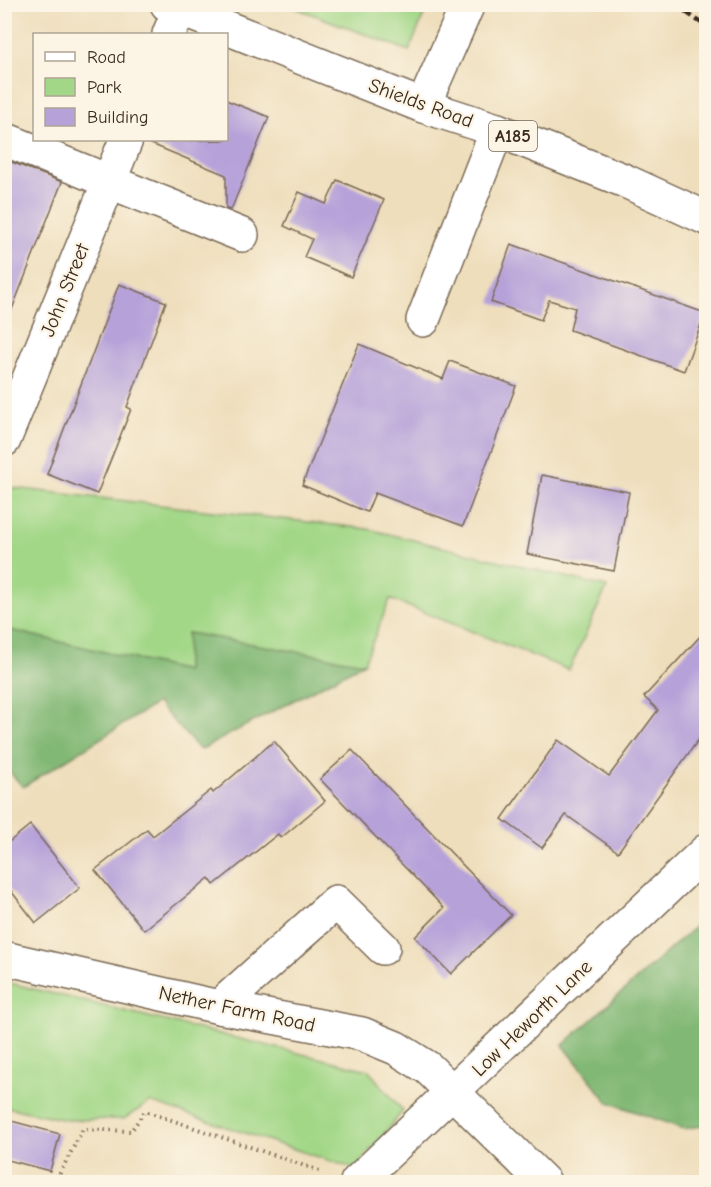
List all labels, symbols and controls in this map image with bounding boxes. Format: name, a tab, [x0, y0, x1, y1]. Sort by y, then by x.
legend	[33, 33, 228, 141]
text: Road	[87, 47, 126, 68]
street label: Shields Road	[366, 73, 476, 133]
text: Park	[87, 77, 122, 98]
text: Building	[87, 107, 149, 128]
road number: A185	[489, 121, 537, 151]
street label: John Street	[36, 239, 95, 340]
street label: Low Heworth Lane	[467, 955, 597, 1081]
street label: Nether Farm Road	[157, 981, 317, 1037]

